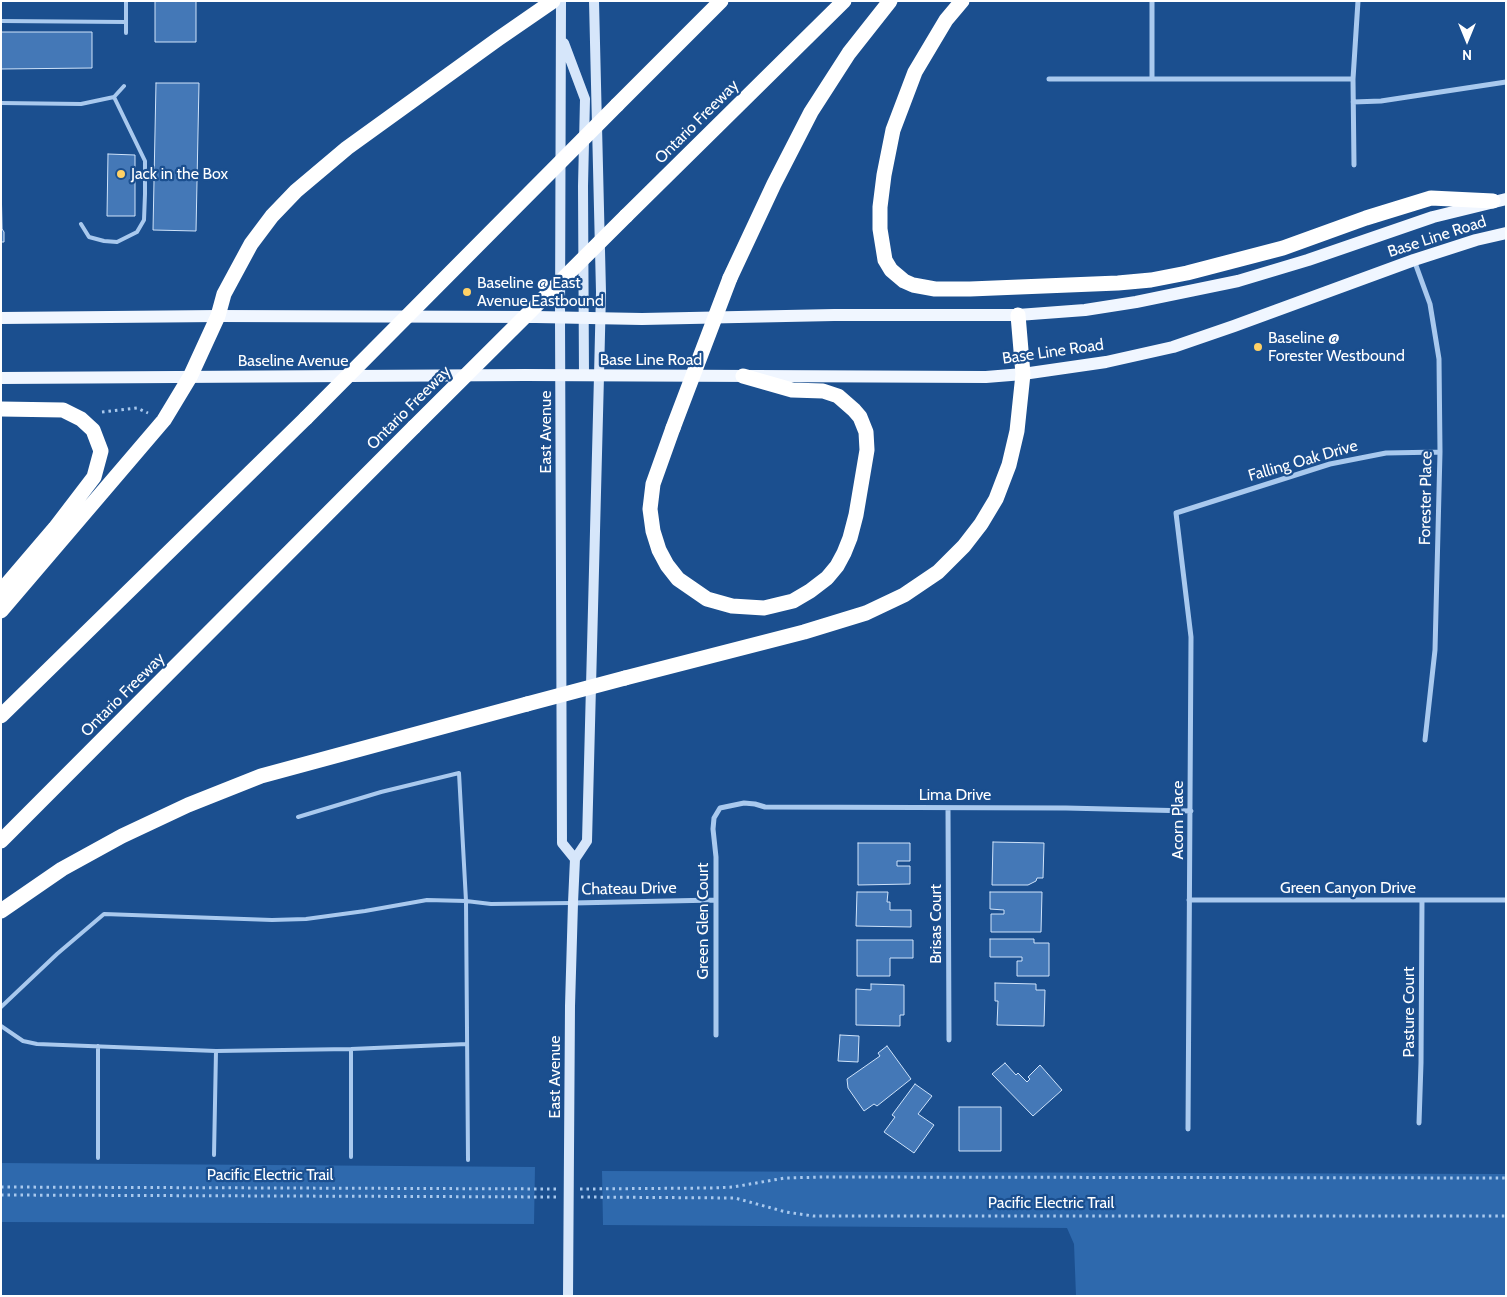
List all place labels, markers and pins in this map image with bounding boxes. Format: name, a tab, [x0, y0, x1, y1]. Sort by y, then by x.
place label: Jack in the Box	[131, 164, 228, 184]
marker: Jack in the Box	[115, 168, 127, 180]
place label: Baseline @ East Avenue Eastbound	[477, 273, 604, 311]
marker: Baseline @ East Avenue Eastbound	[461, 286, 473, 298]
place label: Baseline @ Forester Westbound	[1268, 328, 1405, 366]
marker: Baseline @ Forester Westbound	[1252, 341, 1264, 353]

